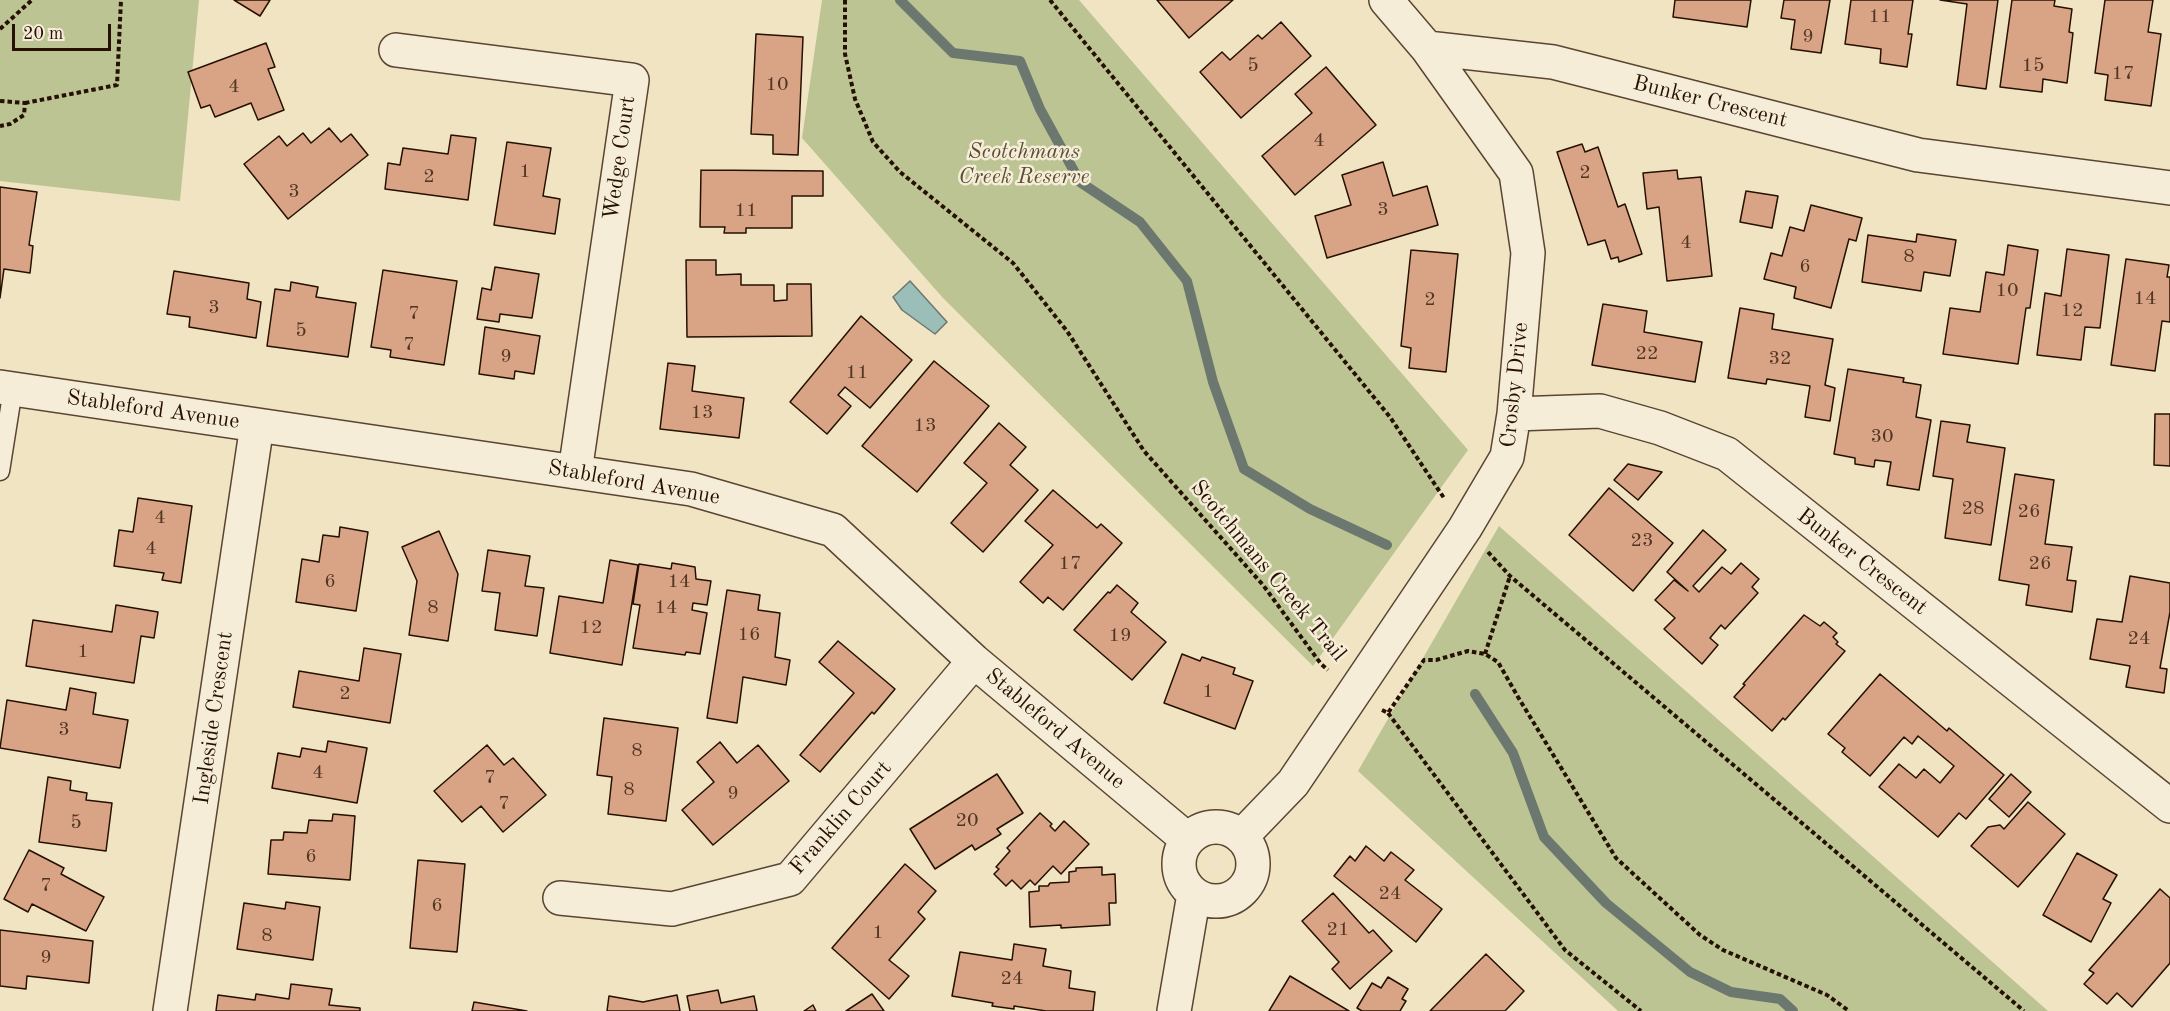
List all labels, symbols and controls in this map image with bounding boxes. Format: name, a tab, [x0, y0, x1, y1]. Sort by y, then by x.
house number: 11	[1868, 5, 1892, 29]
scale bar	[15, 12, 114, 50]
text: 20 m	[23, 25, 63, 43]
house number: 9	[1802, 25, 1814, 49]
house number: 5	[1247, 54, 1259, 78]
house number: 15	[2021, 54, 2045, 78]
house number: 17	[2111, 62, 2135, 86]
street label: Bunker Crescent	[1630, 70, 1790, 134]
house number: 10	[765, 73, 789, 97]
house number: 4	[228, 75, 240, 99]
street label: Wedge Court	[598, 94, 642, 222]
house number: 4	[1313, 129, 1325, 153]
park label: Scotchmans Creek Reserve	[958, 139, 1090, 190]
house number: 1	[519, 160, 531, 184]
house number: 2	[1579, 161, 1591, 185]
house number: 2	[423, 165, 435, 189]
house number: 3	[288, 180, 300, 204]
house number: 3	[1377, 198, 1389, 222]
house number: 11	[734, 199, 758, 223]
house number: 4	[1680, 231, 1692, 255]
house number: 8	[1903, 245, 1915, 269]
house number: 6	[1799, 255, 1811, 279]
house number: 10	[1995, 279, 2019, 303]
house number: 14	[2133, 287, 2157, 311]
house number: 2	[1424, 288, 1436, 312]
house number: 3	[208, 296, 220, 320]
house number: 12	[2060, 299, 2084, 323]
house number: 7	[408, 302, 420, 326]
house number: 5	[295, 319, 307, 343]
street label: Crosby Drive	[1495, 321, 1535, 449]
house number: 7	[403, 333, 415, 357]
house number: 22	[1635, 342, 1659, 366]
house number: 9	[500, 345, 512, 369]
house number: 32	[1768, 347, 1792, 371]
house number: 11	[845, 361, 869, 385]
street label: Stableford Avenue	[65, 385, 241, 435]
house number: 13	[690, 401, 714, 425]
house number: 13	[913, 414, 937, 438]
house number: 30	[1870, 425, 1894, 449]
street label: Stableford Avenue	[546, 455, 722, 511]
street label: Scotchmans Creek Trail	[1184, 475, 1352, 667]
house number: 28	[1961, 497, 1985, 521]
house number: 26	[2017, 500, 2041, 524]
street label: Bunker Crescent	[1792, 503, 1932, 621]
house number: 4	[154, 506, 166, 530]
house number: 23	[1630, 529, 1654, 553]
house number: 4	[145, 537, 157, 561]
house number: 17	[1058, 552, 1082, 576]
house number: 26	[2028, 552, 2052, 576]
house number: 6	[324, 570, 336, 594]
house number: 14	[667, 570, 691, 594]
house number: 8	[427, 596, 439, 620]
house number: 14	[654, 596, 678, 620]
house number: 12	[579, 616, 603, 640]
house number: 16	[737, 623, 761, 647]
house number: 19	[1108, 624, 1132, 648]
house number: 24	[2127, 627, 2151, 651]
street label: Ingleside Crescent	[189, 630, 239, 806]
house number: 1	[77, 640, 89, 664]
street label: Stableford Avenue	[980, 663, 1130, 795]
house number: 1	[1202, 680, 1214, 704]
house number: 2	[339, 682, 351, 706]
house number: 3	[58, 718, 70, 742]
house number: 8	[631, 739, 643, 763]
street label: Franklin Court	[784, 756, 898, 880]
house number: 4	[312, 761, 324, 785]
house number: 7	[484, 766, 496, 790]
house number: 8	[623, 778, 635, 802]
house number: 9	[727, 782, 739, 806]
house number: 7	[498, 792, 510, 816]
house number: 20	[955, 809, 979, 833]
house number: 5	[70, 811, 82, 835]
house number: 6	[305, 845, 317, 869]
house number: 7	[40, 874, 52, 898]
house number: 24	[1378, 882, 1402, 906]
house number: 6	[431, 894, 443, 918]
house number: 21	[1326, 918, 1350, 942]
house number: 1	[872, 921, 884, 945]
house number: 8	[261, 924, 273, 948]
house number: 9	[40, 946, 52, 970]
house number: 24	[1000, 967, 1024, 991]

